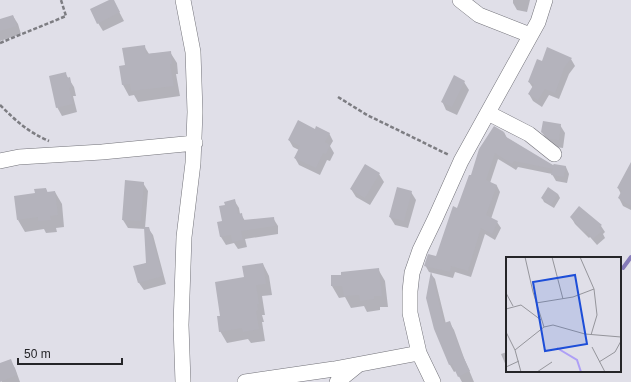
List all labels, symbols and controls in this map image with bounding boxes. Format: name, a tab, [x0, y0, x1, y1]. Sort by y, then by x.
inset map	[506, 257, 621, 372]
scale bar	[18, 340, 122, 366]
text: 50 m	[24, 347, 51, 361]

